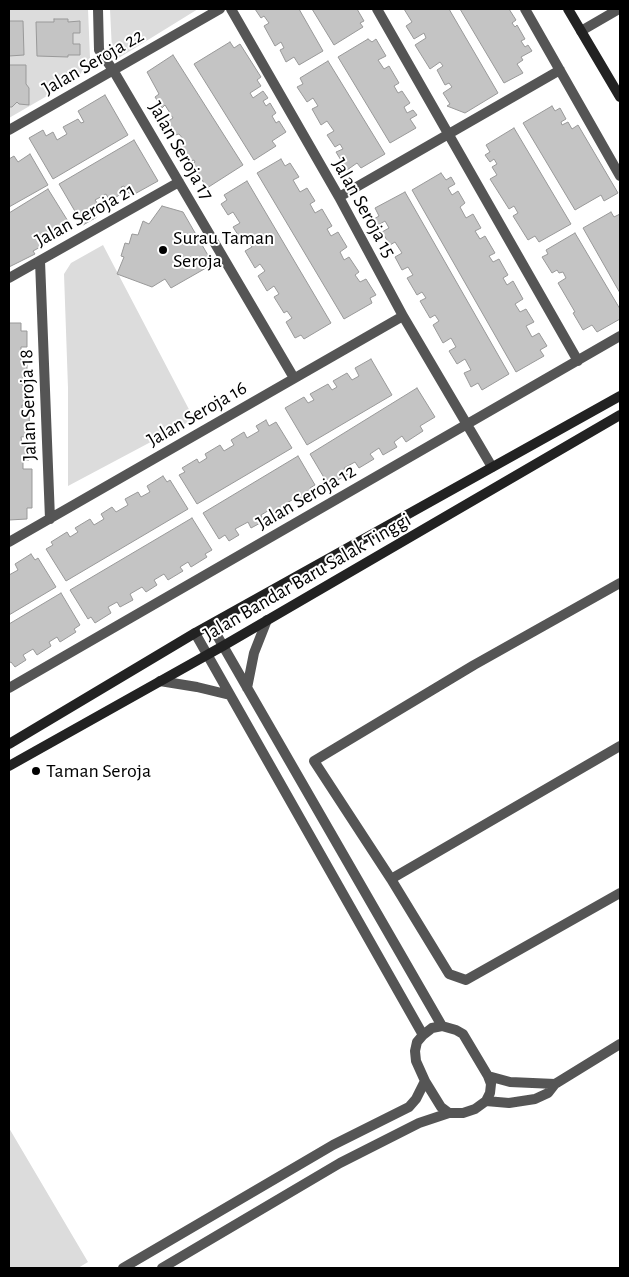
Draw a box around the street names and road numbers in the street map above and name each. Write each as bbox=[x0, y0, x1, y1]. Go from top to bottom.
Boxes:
street label: Jalan Seroja 22 bbox=[38, 23, 148, 101]
street label: Jalan Seroja 17 bbox=[143, 97, 219, 205]
street label: Jalan Seroja 15 bbox=[327, 154, 401, 262]
street label: Jalan Seroja 21 bbox=[31, 178, 139, 252]
street label: Jalan Seroja 18 bbox=[14, 349, 42, 461]
street label: Jalan Seroja 16 bbox=[143, 376, 251, 452]
street label: Jalan Seroja 12 bbox=[252, 459, 360, 535]
street label: Jalan Bandar Baru Salak Tinggi bbox=[199, 508, 415, 646]

